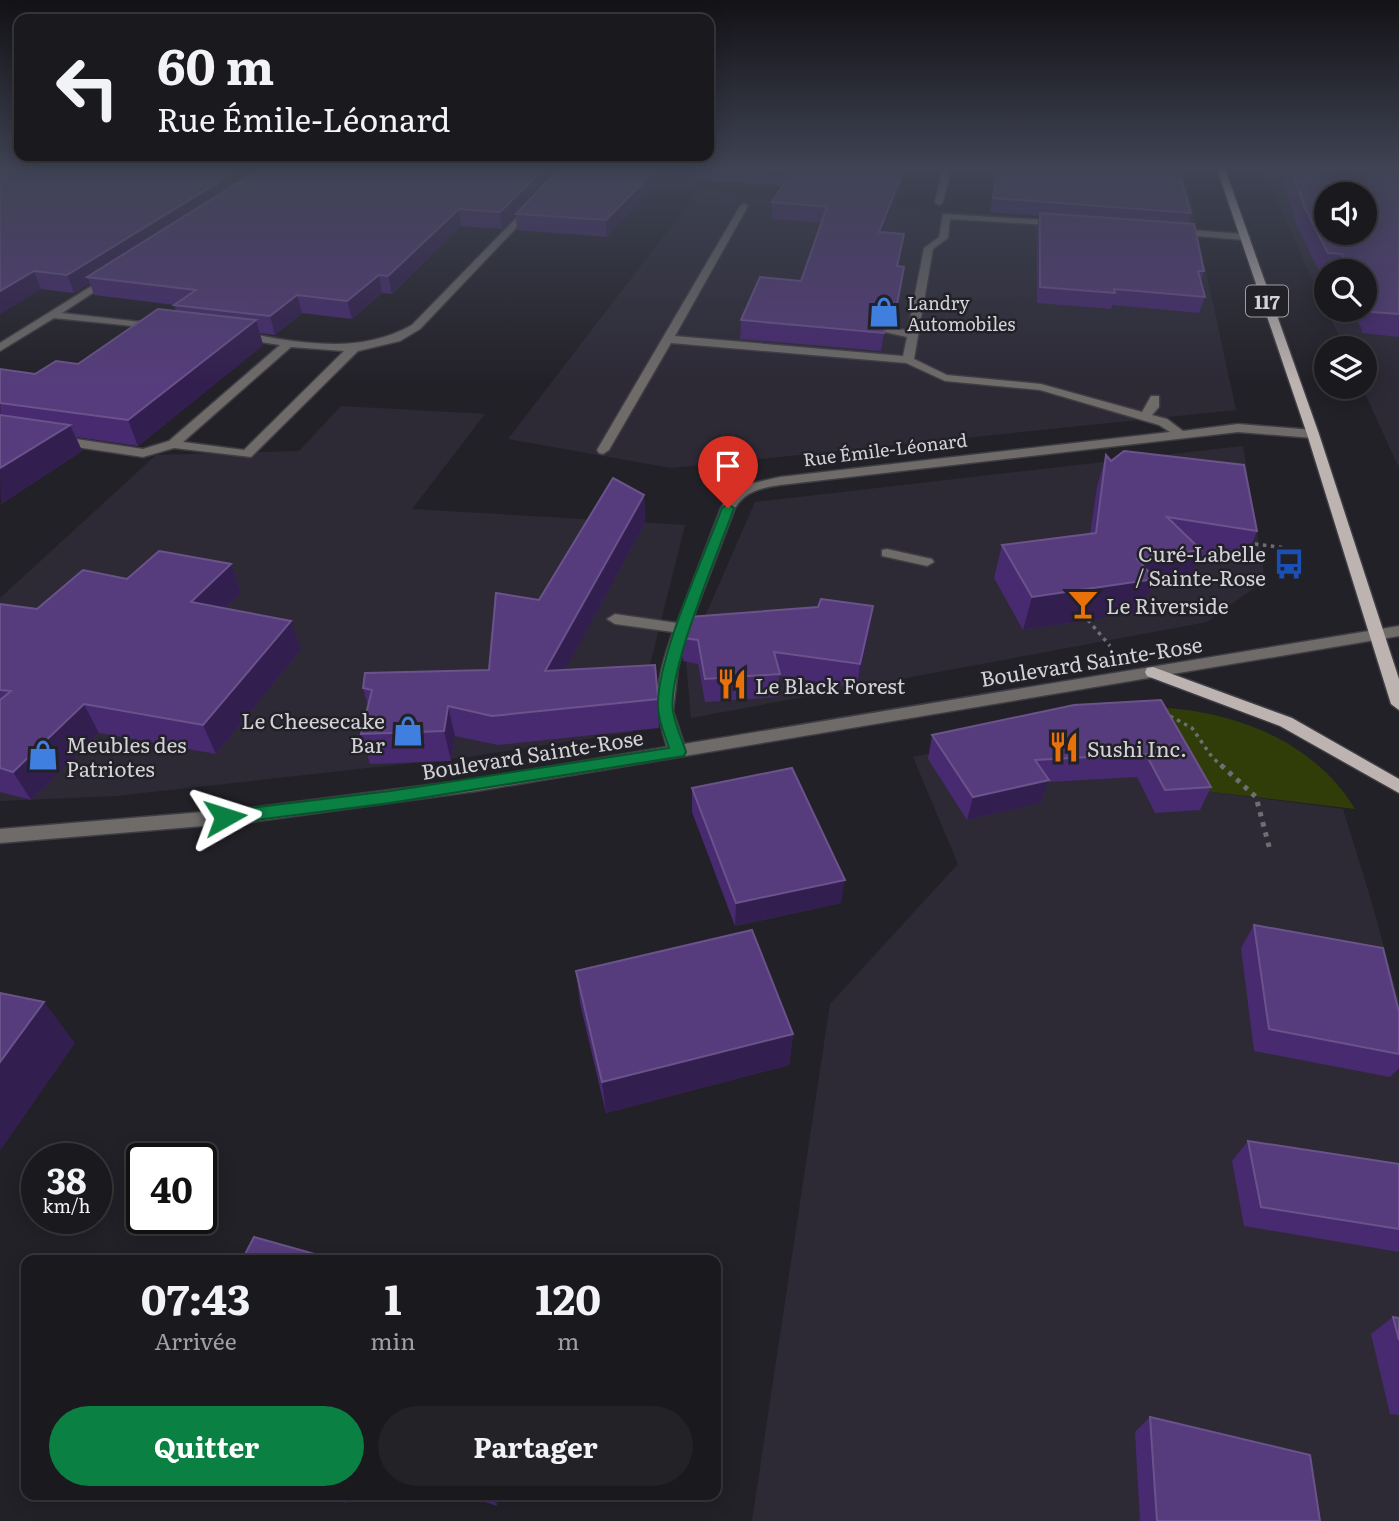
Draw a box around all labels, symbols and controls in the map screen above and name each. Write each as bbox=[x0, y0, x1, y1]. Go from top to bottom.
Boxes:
text: 60 m bbox=[157, 27, 274, 100]
icon: left bbox=[42, 42, 133, 133]
text: Rue Émile-Léonard bbox=[157, 94, 450, 142]
map controls bbox=[1314, 182, 1377, 399]
button: sound bbox=[1314, 182, 1377, 245]
button: search bbox=[1314, 259, 1377, 322]
road number: 117 bbox=[1246, 286, 1288, 316]
place label: Landry Automobiles bbox=[907, 289, 1015, 337]
shop icon: Landry Automobiles bbox=[867, 295, 901, 329]
button: layers bbox=[1314, 336, 1377, 399]
street label: Rue Émile-Léonard bbox=[801, 426, 969, 472]
pin bbox=[698, 436, 758, 508]
icon: arrive bbox=[709, 447, 747, 485]
place label: Curé-Labelle / Sainte-Rose bbox=[1135, 537, 1266, 592]
bus stop icon: Curé-Labelle / Sainte-Rose bbox=[1272, 547, 1306, 581]
bar icon: Le Riverside bbox=[1066, 587, 1100, 621]
place label: Le Riverside bbox=[1106, 589, 1229, 620]
street label: Boulevard Sainte-Rose bbox=[978, 627, 1204, 693]
restaurant icon: Le Black Forest bbox=[715, 667, 749, 701]
place label: Le Black Forest bbox=[755, 669, 906, 700]
place label: Le Cheesecake Bar bbox=[241, 704, 385, 759]
shop icon: Le Cheesecake Bar bbox=[391, 714, 425, 748]
street label: Boulevard Sainte-Rose bbox=[419, 720, 645, 786]
place label: Meubles des Patriotes bbox=[66, 728, 187, 783]
restaurant icon: Sushi Inc. bbox=[1047, 730, 1081, 764]
place label: Sushi Inc. bbox=[1087, 732, 1187, 763]
shop icon: Meubles des Patriotes bbox=[26, 738, 60, 772]
position arrow bbox=[188, 780, 262, 854]
speed limit sign: 40 bbox=[126, 1143, 217, 1234]
text: 38 bbox=[46, 1153, 87, 1205]
text: km/h bbox=[43, 1192, 90, 1219]
text: 07:43 bbox=[141, 1266, 250, 1328]
text: 1 bbox=[384, 1266, 402, 1328]
text: 120 bbox=[535, 1266, 601, 1328]
text: Arrivée bbox=[155, 1323, 237, 1357]
text: min bbox=[370, 1323, 415, 1357]
text: m bbox=[557, 1323, 579, 1357]
button: Quitter bbox=[49, 1406, 364, 1486]
button: Partager bbox=[378, 1406, 693, 1486]

